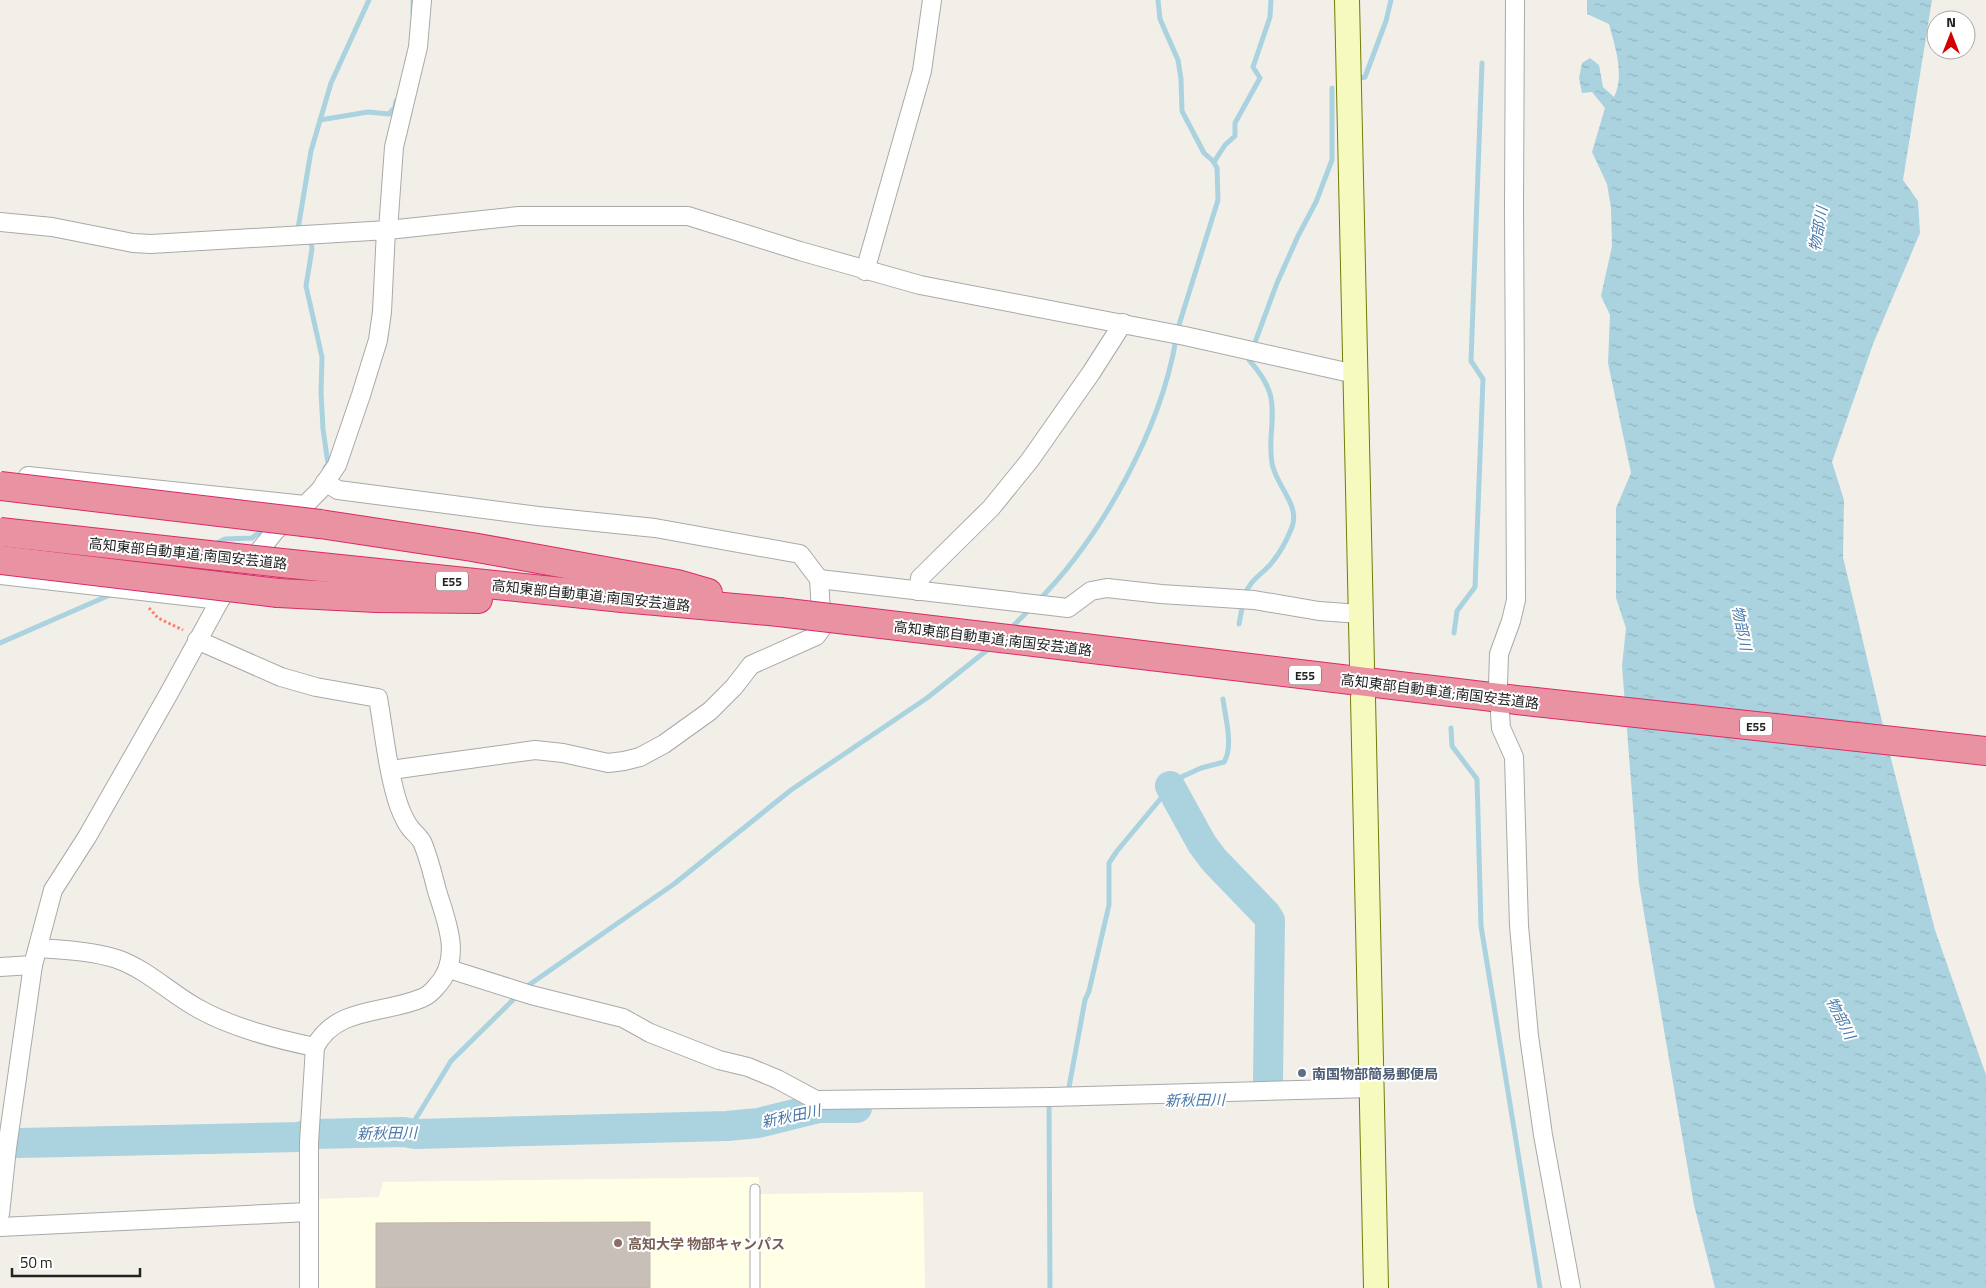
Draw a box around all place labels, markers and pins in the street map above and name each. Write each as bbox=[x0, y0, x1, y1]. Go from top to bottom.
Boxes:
place label: 南国物部簡易郵便局 bbox=[1312, 1063, 1438, 1084]
marker: 南国物部簡易郵便局 bbox=[1296, 1067, 1308, 1079]
place label: 高知大学 物部キャンパス bbox=[628, 1233, 785, 1254]
marker: 高知大学 物部キャンパス bbox=[612, 1237, 624, 1249]

